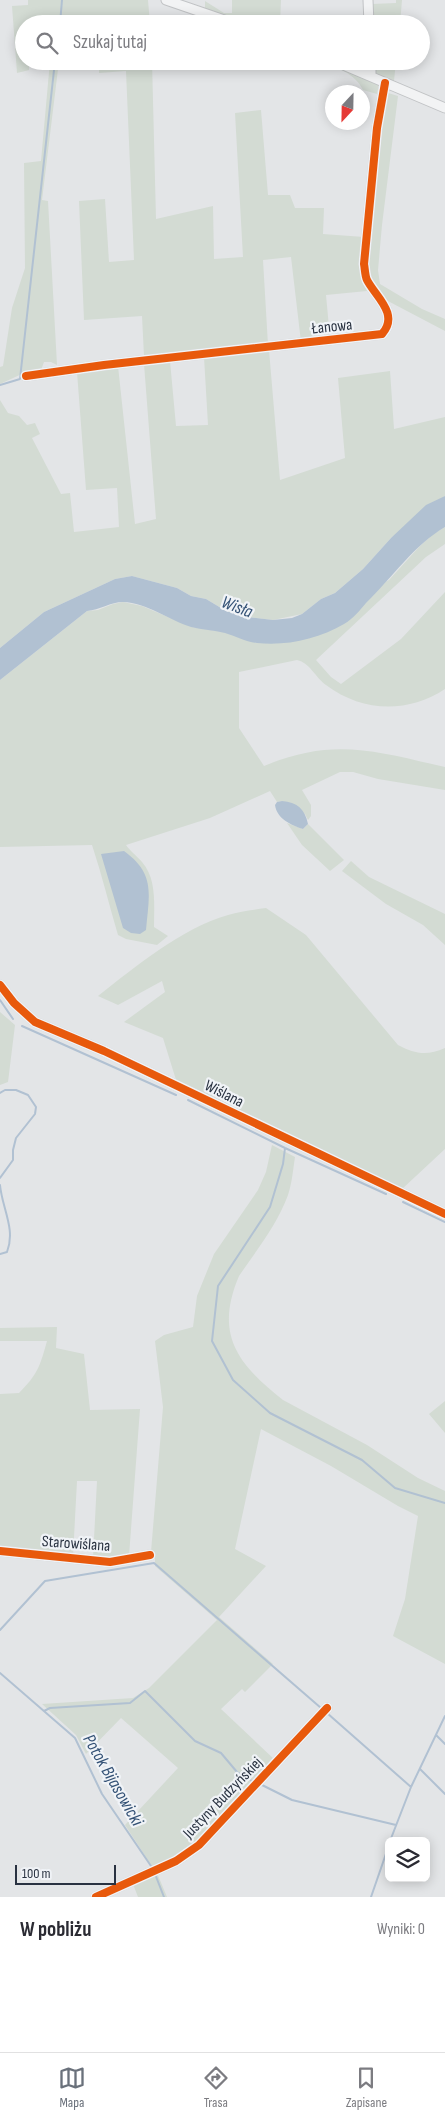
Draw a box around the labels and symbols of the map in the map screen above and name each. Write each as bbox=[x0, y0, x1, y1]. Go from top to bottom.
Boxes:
north arrow bbox=[325, 85, 370, 130]
street label: Łanowa bbox=[310, 315, 353, 339]
water label: Wisła bbox=[218, 592, 256, 623]
street label: Wiślana bbox=[201, 1076, 247, 1112]
street label: Starowiślana bbox=[41, 1532, 111, 1556]
water label: Potok Bijasowicki bbox=[78, 1730, 148, 1830]
street label: Justyny Budzyńskiej bbox=[179, 1753, 267, 1843]
scale bar bbox=[15, 1862, 116, 1885]

